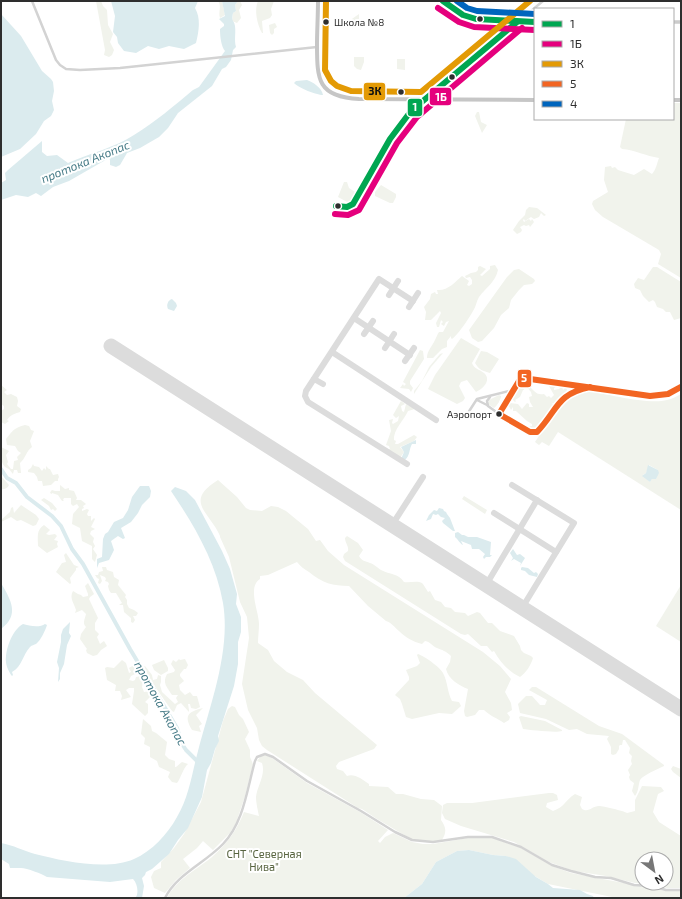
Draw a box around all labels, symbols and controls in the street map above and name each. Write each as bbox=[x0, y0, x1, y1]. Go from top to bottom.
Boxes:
legend bbox=[534, 8, 674, 120]
unlabelled marker bbox=[475, 14, 485, 24]
place label: Школа №8 bbox=[334, 16, 384, 28]
text: 1 bbox=[570, 16, 575, 30]
marker: Школа №8 bbox=[321, 17, 331, 27]
text: 1Б bbox=[570, 36, 582, 50]
text: 3К bbox=[570, 56, 584, 70]
unlabelled marker bbox=[447, 72, 457, 82]
text: 5 bbox=[570, 76, 576, 90]
line badge: 3К bbox=[363, 82, 386, 101]
text: 3К bbox=[368, 84, 382, 97]
unlabelled marker bbox=[396, 87, 406, 97]
line badge: 1Б bbox=[429, 87, 452, 106]
text: 1Б bbox=[435, 90, 447, 103]
text: 4 bbox=[570, 96, 577, 110]
line badge: 1 bbox=[407, 98, 423, 117]
text: 1 bbox=[413, 100, 417, 113]
water label: протока Акопас bbox=[39, 137, 131, 185]
unlabelled marker bbox=[333, 201, 343, 211]
line badge: 5 bbox=[517, 369, 532, 388]
text: 5 bbox=[521, 371, 527, 384]
place label: Аэропорт bbox=[447, 408, 492, 420]
marker: Аэропорт bbox=[494, 409, 504, 419]
water label: протока Акопас bbox=[132, 658, 190, 748]
park label: СНТ "Северная Нива" bbox=[226, 847, 302, 873]
north arrow bbox=[634, 851, 674, 891]
text: N bbox=[653, 872, 666, 888]

